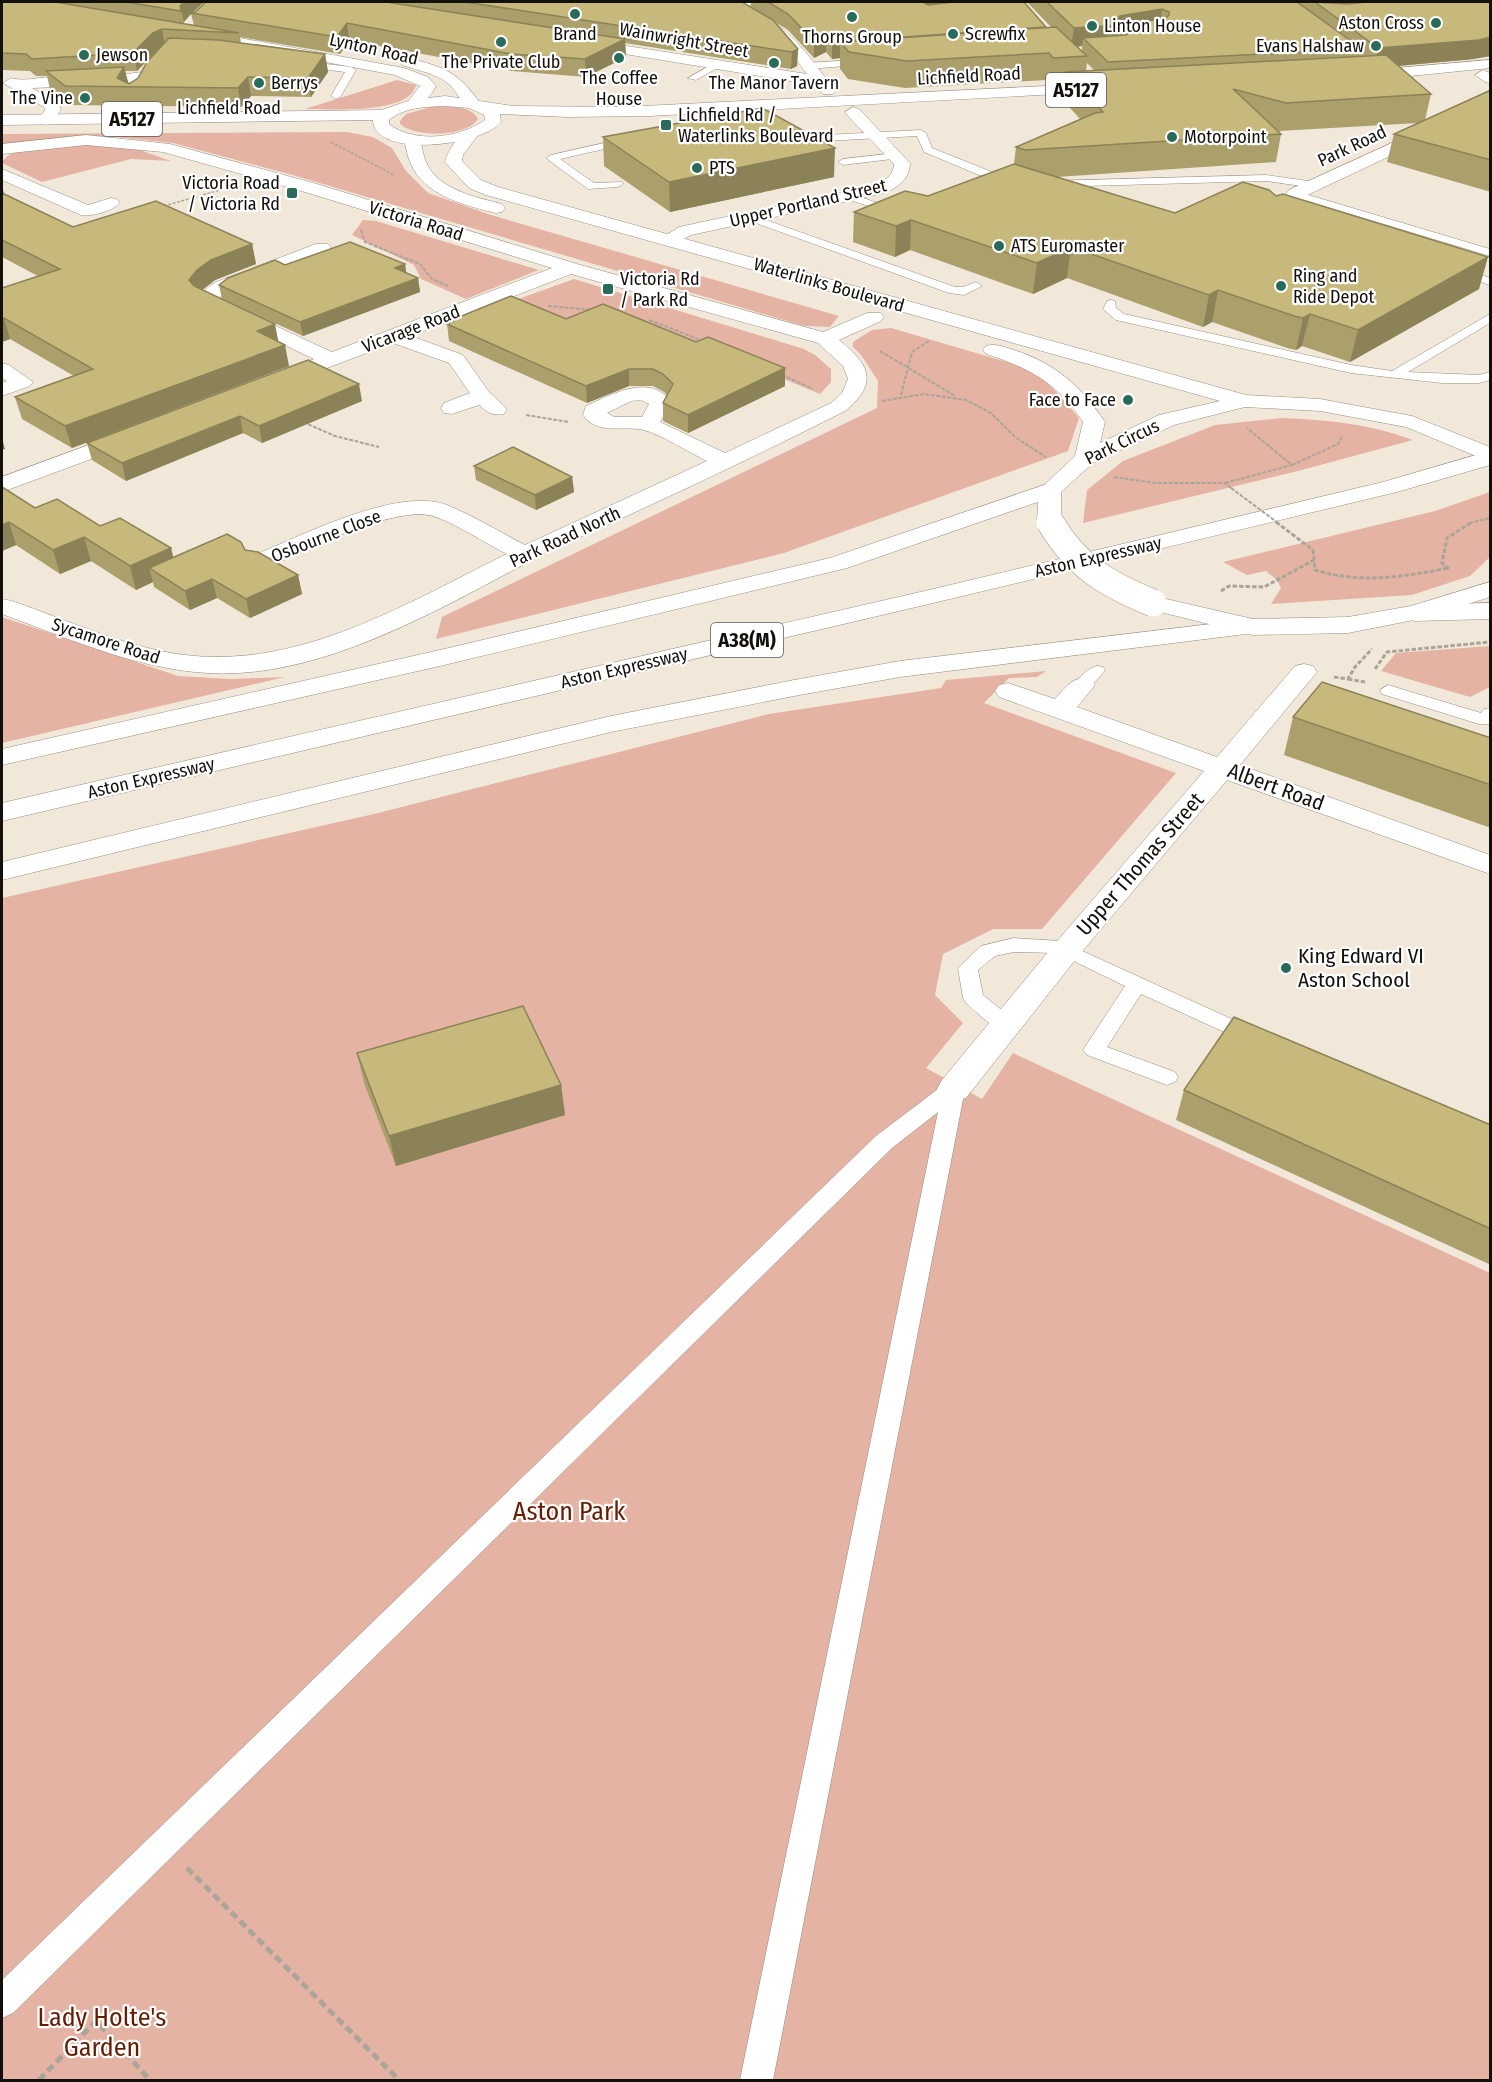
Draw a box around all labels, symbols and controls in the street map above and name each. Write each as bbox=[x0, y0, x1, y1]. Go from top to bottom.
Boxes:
marker: Brand bbox=[568, 7, 582, 21]
marker: Thorns Group bbox=[845, 10, 859, 24]
place label: Aston Cross bbox=[1339, 12, 1424, 34]
place label: Linton House bbox=[1104, 15, 1201, 37]
marker: Aston Cross bbox=[1429, 16, 1443, 30]
street label: Wainwright Street bbox=[618, 18, 750, 62]
marker: Linton House bbox=[1085, 19, 1099, 33]
place label: Brand bbox=[553, 23, 597, 45]
place label: Screwfix bbox=[965, 23, 1026, 45]
place label: Thorns Group bbox=[802, 26, 902, 48]
marker: Screwfix bbox=[946, 27, 960, 41]
street label: Lynton Road bbox=[327, 28, 421, 70]
marker: The Private Club bbox=[494, 35, 508, 49]
place label: Evans Halshaw bbox=[1256, 35, 1364, 57]
marker: Evans Halshaw bbox=[1369, 39, 1383, 53]
place label: Jewson bbox=[96, 44, 148, 66]
marker: Jewson bbox=[77, 48, 91, 62]
place label: The Private Club bbox=[442, 51, 560, 73]
marker: The Coffee House bbox=[612, 51, 626, 65]
marker: The Manor Tavern bbox=[767, 56, 781, 70]
street label: Lichfield Road bbox=[917, 62, 1021, 90]
place label: The Coffee House bbox=[580, 67, 658, 110]
place label: Berrys bbox=[271, 72, 318, 94]
place label: The Manor Tavern bbox=[709, 72, 839, 94]
road number: A5127 bbox=[1046, 73, 1106, 107]
marker: Berrys bbox=[252, 76, 266, 90]
place label: The Vine bbox=[10, 87, 73, 109]
marker: The Vine bbox=[78, 91, 92, 105]
street label: Lichfield Road bbox=[177, 97, 281, 119]
road number: A5127 bbox=[102, 102, 162, 136]
place label: Lichfield Rd / Waterlinks Boulevard bbox=[678, 104, 834, 147]
marker: Lichfield Rd / Waterlinks Boulevard bbox=[659, 118, 673, 132]
street label: Park Road bbox=[1314, 120, 1390, 172]
place label: Motorpoint bbox=[1184, 126, 1267, 148]
marker: Motorpoint bbox=[1165, 130, 1179, 144]
place label: PTS bbox=[709, 157, 735, 179]
marker: PTS bbox=[690, 161, 704, 175]
place label: Victoria Road / Victoria Rd bbox=[182, 172, 280, 215]
street label: Upper Portland Street bbox=[727, 174, 889, 232]
marker: Victoria Road / Victoria Rd bbox=[285, 186, 299, 200]
street label: Victoria Road bbox=[366, 196, 466, 246]
place label: ATS Euromaster bbox=[1011, 235, 1125, 257]
marker: ATS Euromaster bbox=[992, 239, 1006, 253]
street label: Waterlinks Boulevard bbox=[751, 253, 907, 317]
place label: Ring and Ride Depot bbox=[1293, 265, 1375, 308]
place label: Victoria Rd / Park Rd bbox=[620, 268, 700, 311]
marker: Ring and Ride Depot bbox=[1274, 279, 1288, 293]
marker: Victoria Rd / Park Rd bbox=[601, 282, 615, 296]
street label: Vicarage Road bbox=[359, 300, 463, 358]
place label: Face to Face bbox=[1029, 389, 1116, 411]
marker: Face to Face bbox=[1121, 393, 1135, 407]
street label: Park Circus bbox=[1081, 414, 1163, 469]
street label: Park Road North bbox=[506, 502, 624, 572]
street label: Osbourne Close bbox=[268, 505, 384, 567]
street label: Aston Expressway bbox=[1032, 532, 1164, 582]
street label: Sycamore Road bbox=[49, 613, 163, 669]
road number: A38(M) bbox=[711, 623, 783, 657]
street label: Aston Expressway bbox=[558, 643, 690, 693]
street label: Aston Expressway bbox=[85, 753, 217, 803]
street label: Albert Road bbox=[1224, 758, 1328, 816]
street label: Upper Thomas Street bbox=[1071, 787, 1209, 941]
place label: King Edward VI Aston School bbox=[1298, 943, 1424, 993]
marker: King Edward VI Aston School bbox=[1279, 961, 1293, 975]
park label: Aston Park bbox=[513, 1496, 626, 1527]
park label: Lady Holte's Garden bbox=[38, 2002, 166, 2063]

